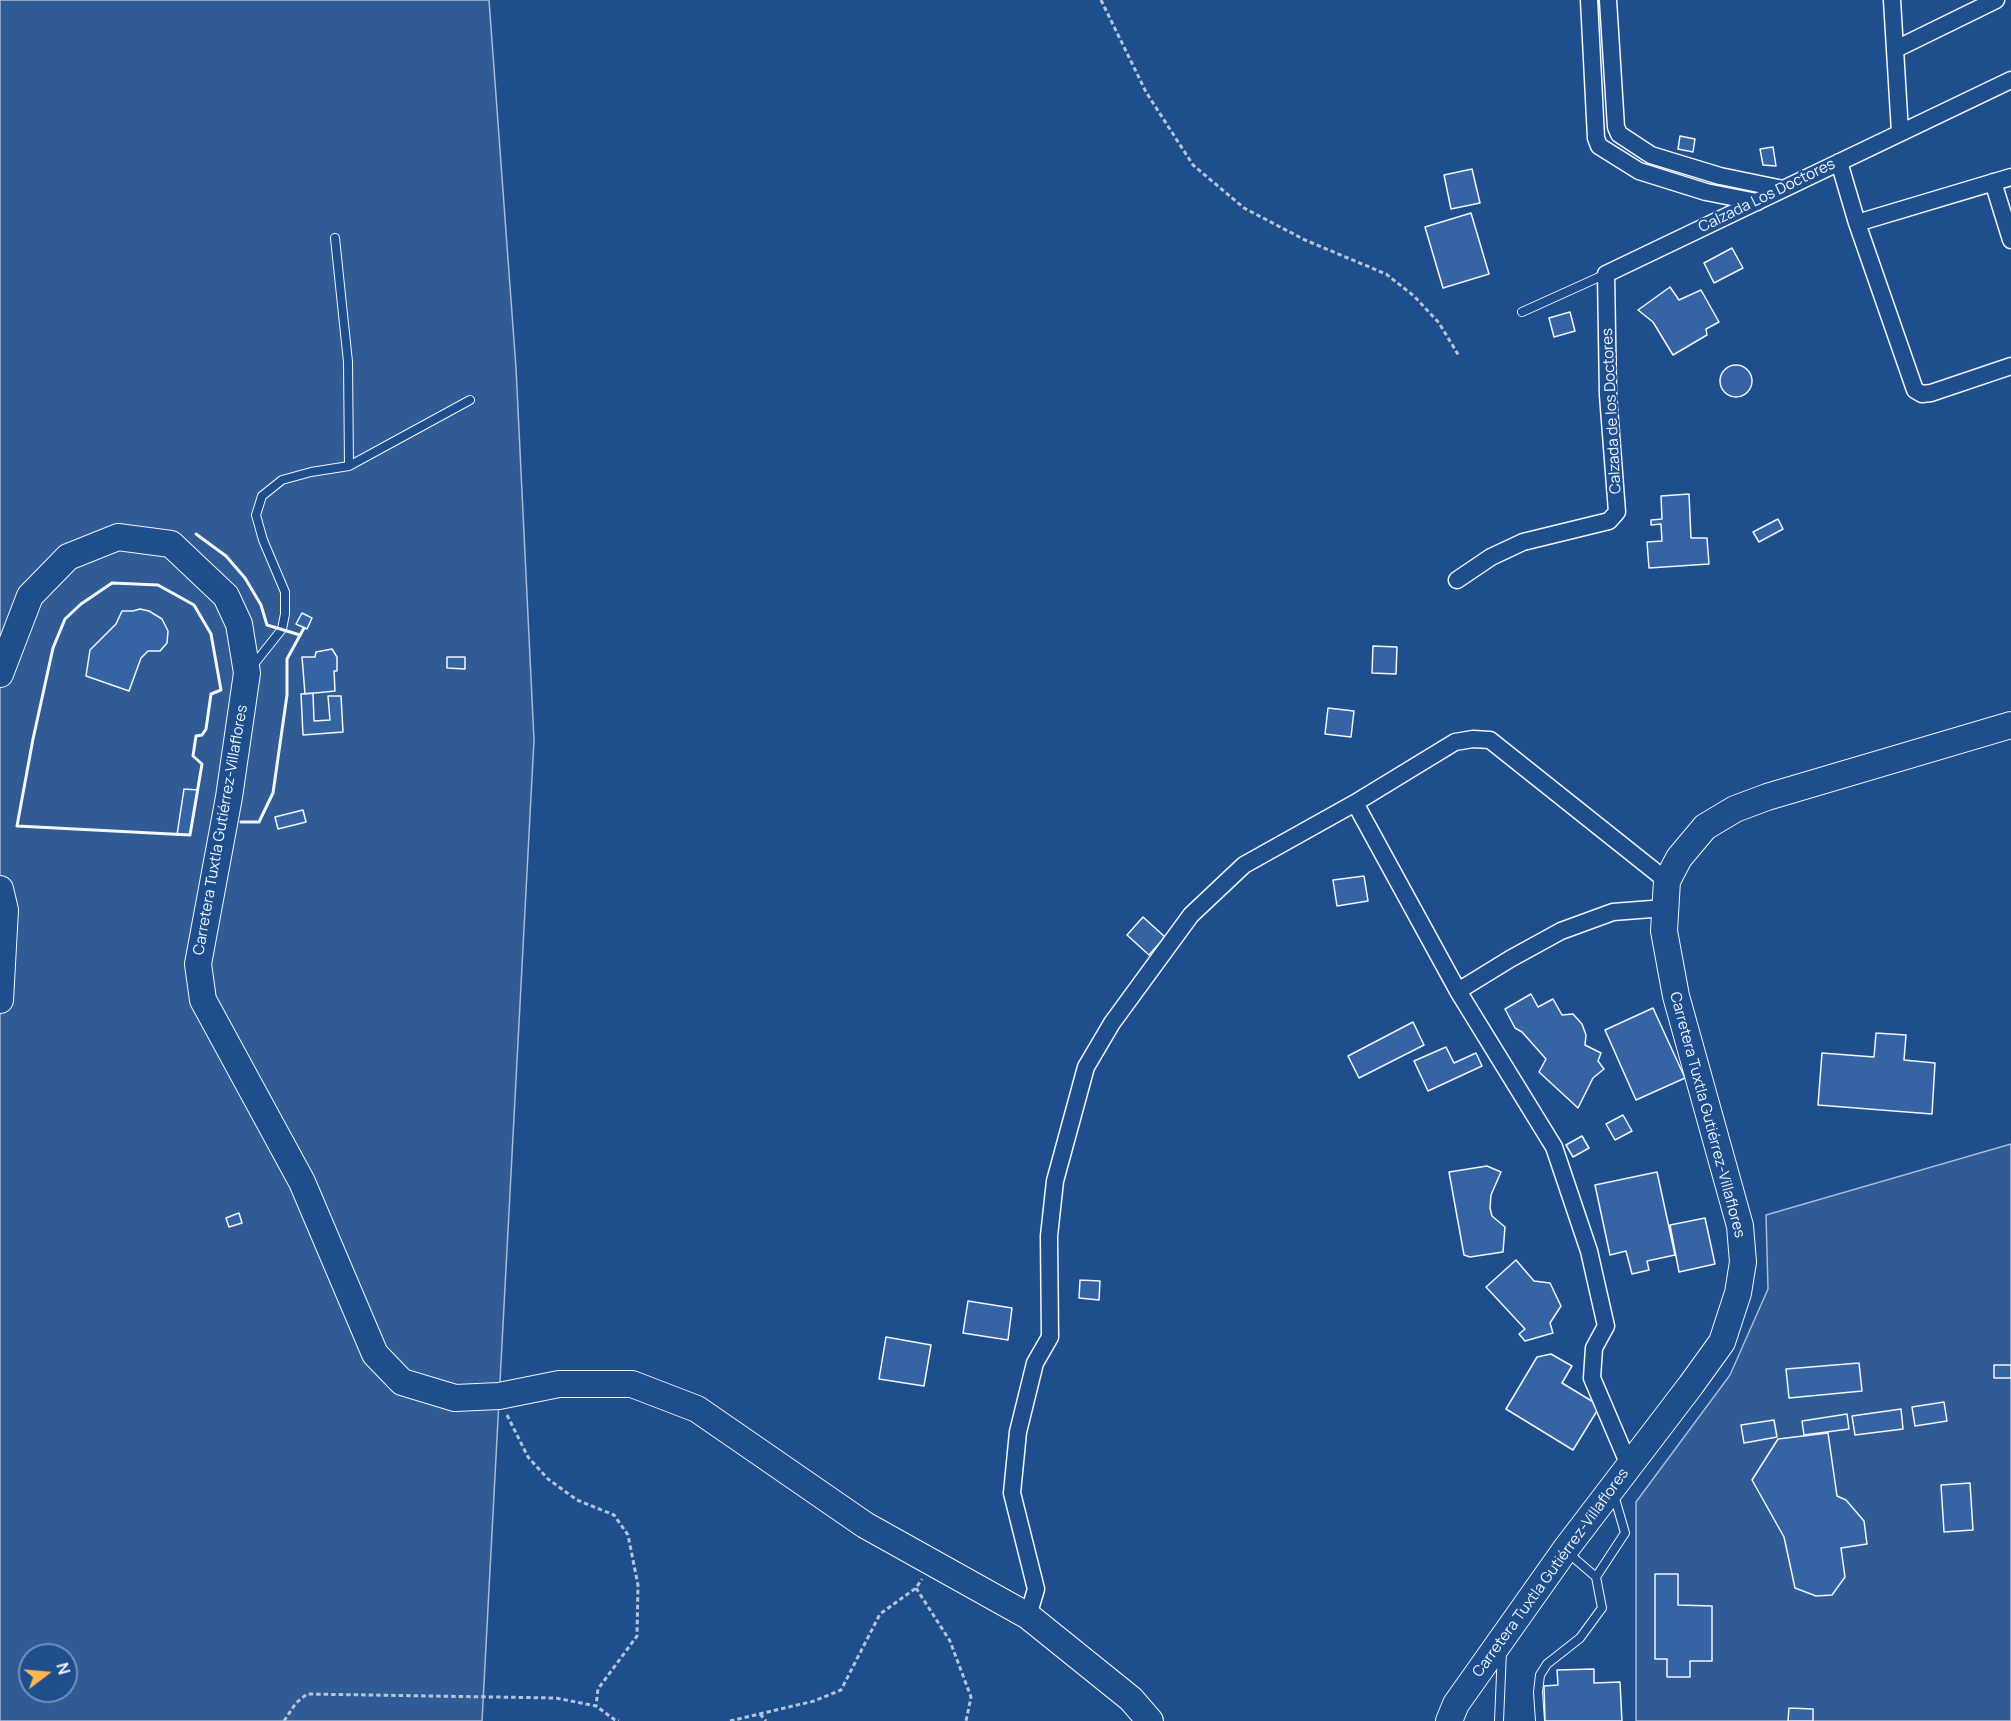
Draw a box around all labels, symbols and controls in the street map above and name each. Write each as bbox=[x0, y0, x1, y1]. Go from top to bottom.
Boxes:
street label: Calzada Los Doctores bbox=[1696, 155, 1838, 237]
street label: Calzada de los Doctores bbox=[1599, 328, 1625, 494]
street label: Carretera Tuxtla Gutiérrez-Villaflores bbox=[190, 703, 252, 957]
street label: Carretera Tuxtla Gutiérrez-Villaflores bbox=[1665, 990, 1749, 1240]
street label: Carretera Tuxtla Gutiérrez-Villaflores bbox=[1469, 1465, 1633, 1681]
north arrow bbox=[18, 1643, 78, 1703]
text: N bbox=[51, 1660, 76, 1677]

